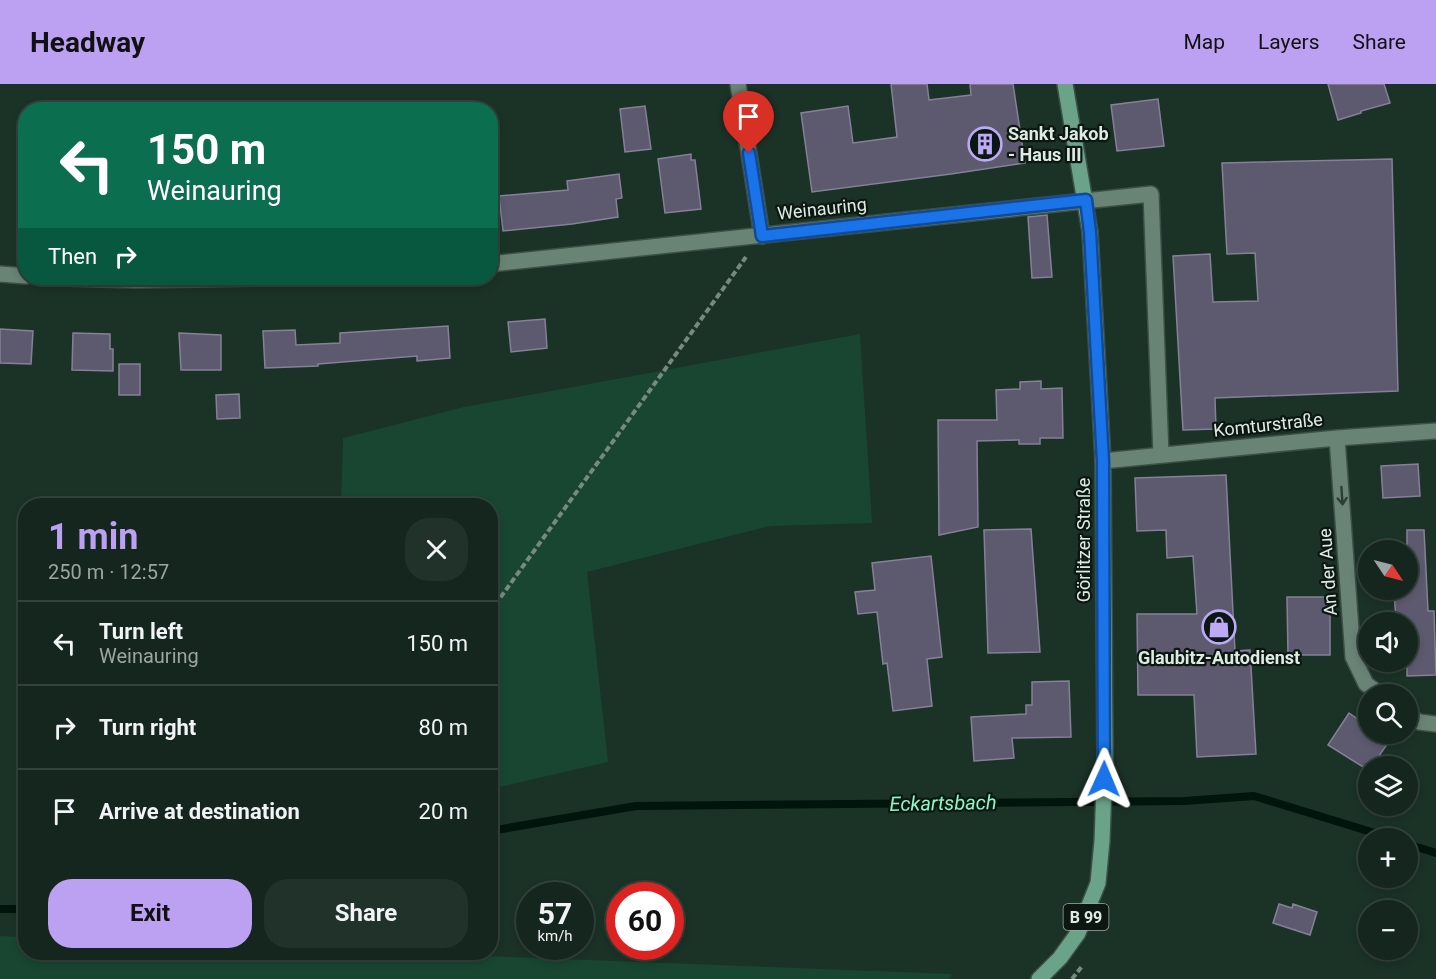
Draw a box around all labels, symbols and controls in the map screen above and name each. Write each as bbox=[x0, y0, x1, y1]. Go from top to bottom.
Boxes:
text: Headway bbox=[30, 26, 145, 59]
text: Map bbox=[1183, 30, 1225, 54]
text: Layers bbox=[1258, 30, 1319, 54]
text: Share bbox=[1352, 30, 1406, 54]
pin bbox=[723, 91, 774, 153]
icon: arrive bbox=[732, 100, 765, 133]
place label: Sankt Jakob - Haus III bbox=[1008, 123, 1109, 165]
text: 150 m bbox=[147, 125, 266, 174]
icon: left bbox=[48, 126, 126, 204]
building icon: Sankt Jakob - Haus III bbox=[967, 126, 1003, 162]
text: Weinauring bbox=[147, 175, 282, 207]
street label: Weinauring bbox=[776, 193, 868, 224]
icon: right bbox=[109, 240, 142, 273]
text: Then bbox=[48, 244, 97, 269]
street label: Komturstraße bbox=[1212, 408, 1324, 441]
street label: Görlitzer Straße bbox=[1073, 478, 1094, 602]
one-way arrow bbox=[1336, 485, 1347, 505]
text: 1 min bbox=[48, 516, 139, 558]
button: close bbox=[405, 518, 468, 581]
street label: An der Aue bbox=[1314, 528, 1341, 616]
north arrow bbox=[1358, 540, 1418, 600]
map controls bbox=[1358, 540, 1418, 960]
text: 250 m · 12:57 bbox=[48, 560, 169, 584]
shop icon: Glaubitz-Autodienst bbox=[1201, 609, 1237, 645]
button: sound bbox=[1358, 612, 1418, 672]
text: Turn left bbox=[99, 619, 183, 644]
icon: left bbox=[48, 627, 81, 660]
text: 150 m bbox=[406, 631, 468, 656]
text: Weinauring bbox=[99, 644, 199, 668]
place label: Glaubitz-Autodienst bbox=[1138, 647, 1300, 668]
button: search bbox=[1358, 684, 1418, 744]
icon: right bbox=[48, 711, 81, 744]
text: Turn right bbox=[99, 715, 196, 740]
text: 80 m bbox=[419, 715, 468, 740]
position arrow bbox=[1072, 747, 1136, 811]
button: layers bbox=[1358, 756, 1418, 816]
water label: Eckartsbach bbox=[889, 790, 997, 816]
icon: arrive bbox=[48, 795, 81, 828]
text: Arrive at destination bbox=[99, 799, 300, 824]
text: 20 m bbox=[419, 799, 468, 824]
button: + bbox=[1358, 828, 1418, 888]
button: Exit bbox=[48, 879, 252, 948]
button: Share bbox=[264, 879, 468, 948]
speed limit sign: 60 bbox=[606, 882, 684, 960]
text: 57 bbox=[538, 896, 572, 931]
button: − bbox=[1358, 900, 1418, 960]
road number: B 99 bbox=[1064, 904, 1108, 930]
text: km/h bbox=[537, 927, 573, 945]

